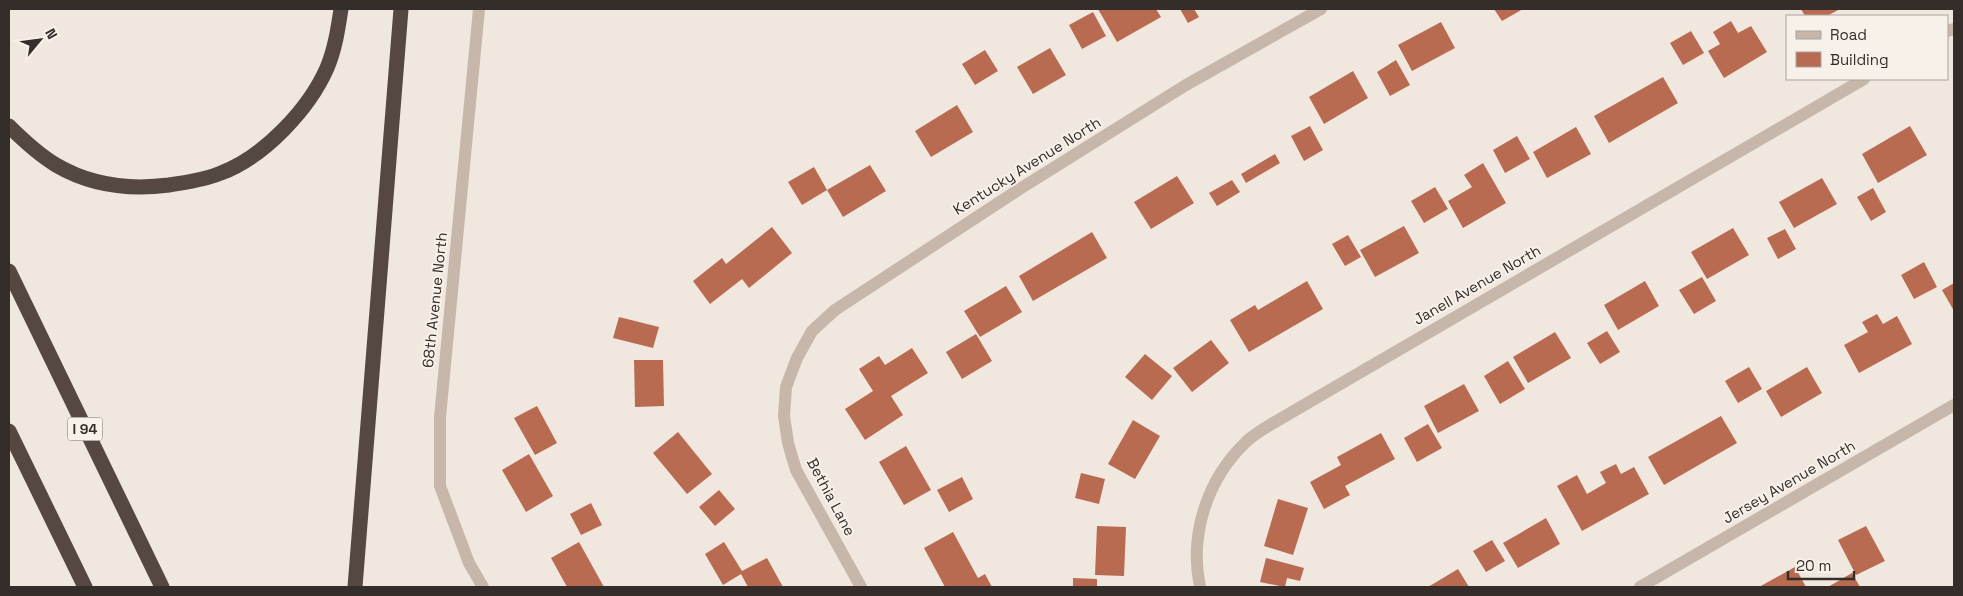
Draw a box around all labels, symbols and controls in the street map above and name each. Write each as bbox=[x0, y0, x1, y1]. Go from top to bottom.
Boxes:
north arrow bbox=[15, 15, 65, 65]
legend bbox=[1786, 15, 1948, 80]
text: N bbox=[41, 25, 62, 42]
text: Road bbox=[1830, 25, 1867, 44]
text: Building bbox=[1830, 50, 1889, 69]
street label: Kentucky Avenue North bbox=[949, 112, 1104, 219]
street label: 68th Avenue North bbox=[418, 231, 451, 369]
street label: Janell Avenue North bbox=[1410, 240, 1544, 329]
road number: I 94 bbox=[68, 418, 102, 440]
street label: Jersey Avenue North bbox=[1719, 436, 1859, 527]
street label: Bethia Lane bbox=[803, 454, 860, 539]
scale bar bbox=[1788, 548, 1854, 580]
text: 20 m bbox=[1796, 556, 1831, 575]

